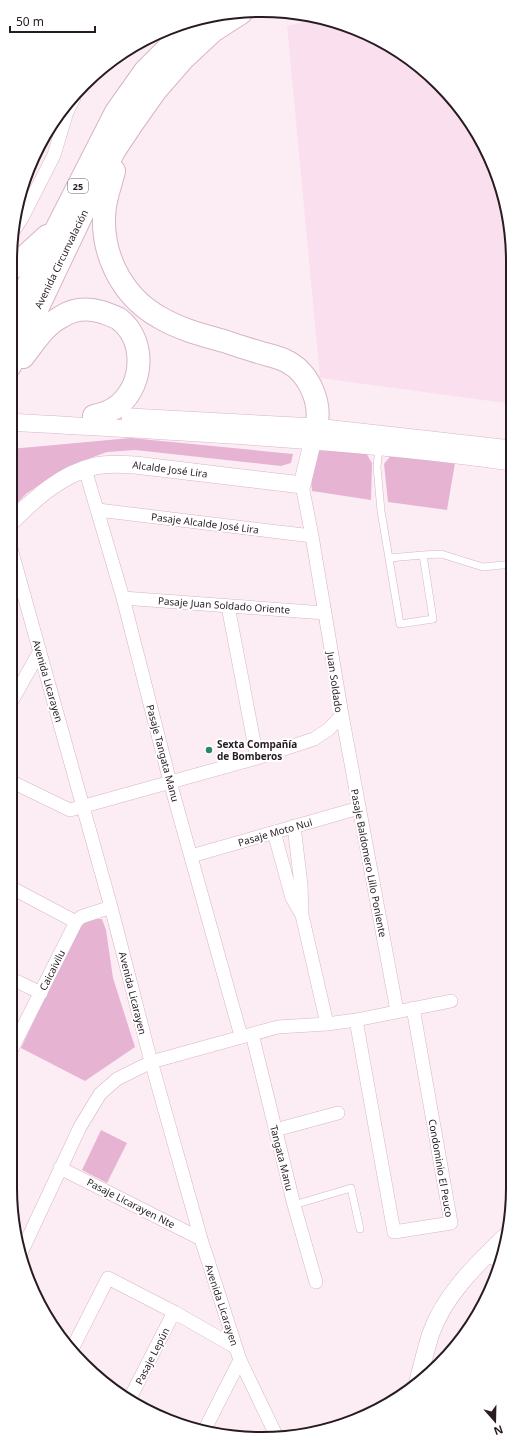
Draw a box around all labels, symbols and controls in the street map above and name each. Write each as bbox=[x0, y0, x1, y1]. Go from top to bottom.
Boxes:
scale bar bbox=[10, 8, 95, 34]
text: 50 m bbox=[16, 13, 44, 30]
road number: 25 bbox=[68, 179, 88, 193]
street label: Avenida Circunvalación bbox=[31, 207, 91, 311]
street label: Alcalde José Lira bbox=[132, 457, 208, 481]
street label: Pasaje Alcalde José Lira bbox=[150, 509, 260, 537]
street label: Pasaje Juan Soldado Oriente bbox=[157, 593, 291, 617]
street label: Avenida Licarayen bbox=[30, 638, 66, 724]
street label: Juan Soldado bbox=[324, 650, 346, 713]
street label: Pasaje Tangata Manu bbox=[143, 703, 183, 803]
place label: Sexta Compañía de Bomberos bbox=[217, 737, 297, 763]
marker: Sexta Compañía de Bomberos bbox=[204, 745, 214, 755]
street label: Pasaje Baldomero Lillo Poniente bbox=[348, 788, 390, 939]
street label: Pasaje Moto Nui bbox=[236, 815, 314, 849]
street label: Caicaivilu bbox=[36, 947, 68, 993]
street label: Avenida Licarayen bbox=[116, 950, 150, 1036]
street label: Condominio El Peuco bbox=[425, 1118, 457, 1218]
street label: Tangata Manu bbox=[267, 1124, 297, 1192]
street label: Pasaje Licarayen Nte bbox=[85, 1175, 178, 1231]
street label: Avenida Licarayen bbox=[202, 1262, 242, 1348]
street label: Pasaje Lepún bbox=[132, 1325, 172, 1387]
north arrow bbox=[475, 1401, 515, 1441]
text: N bbox=[492, 1422, 505, 1439]

